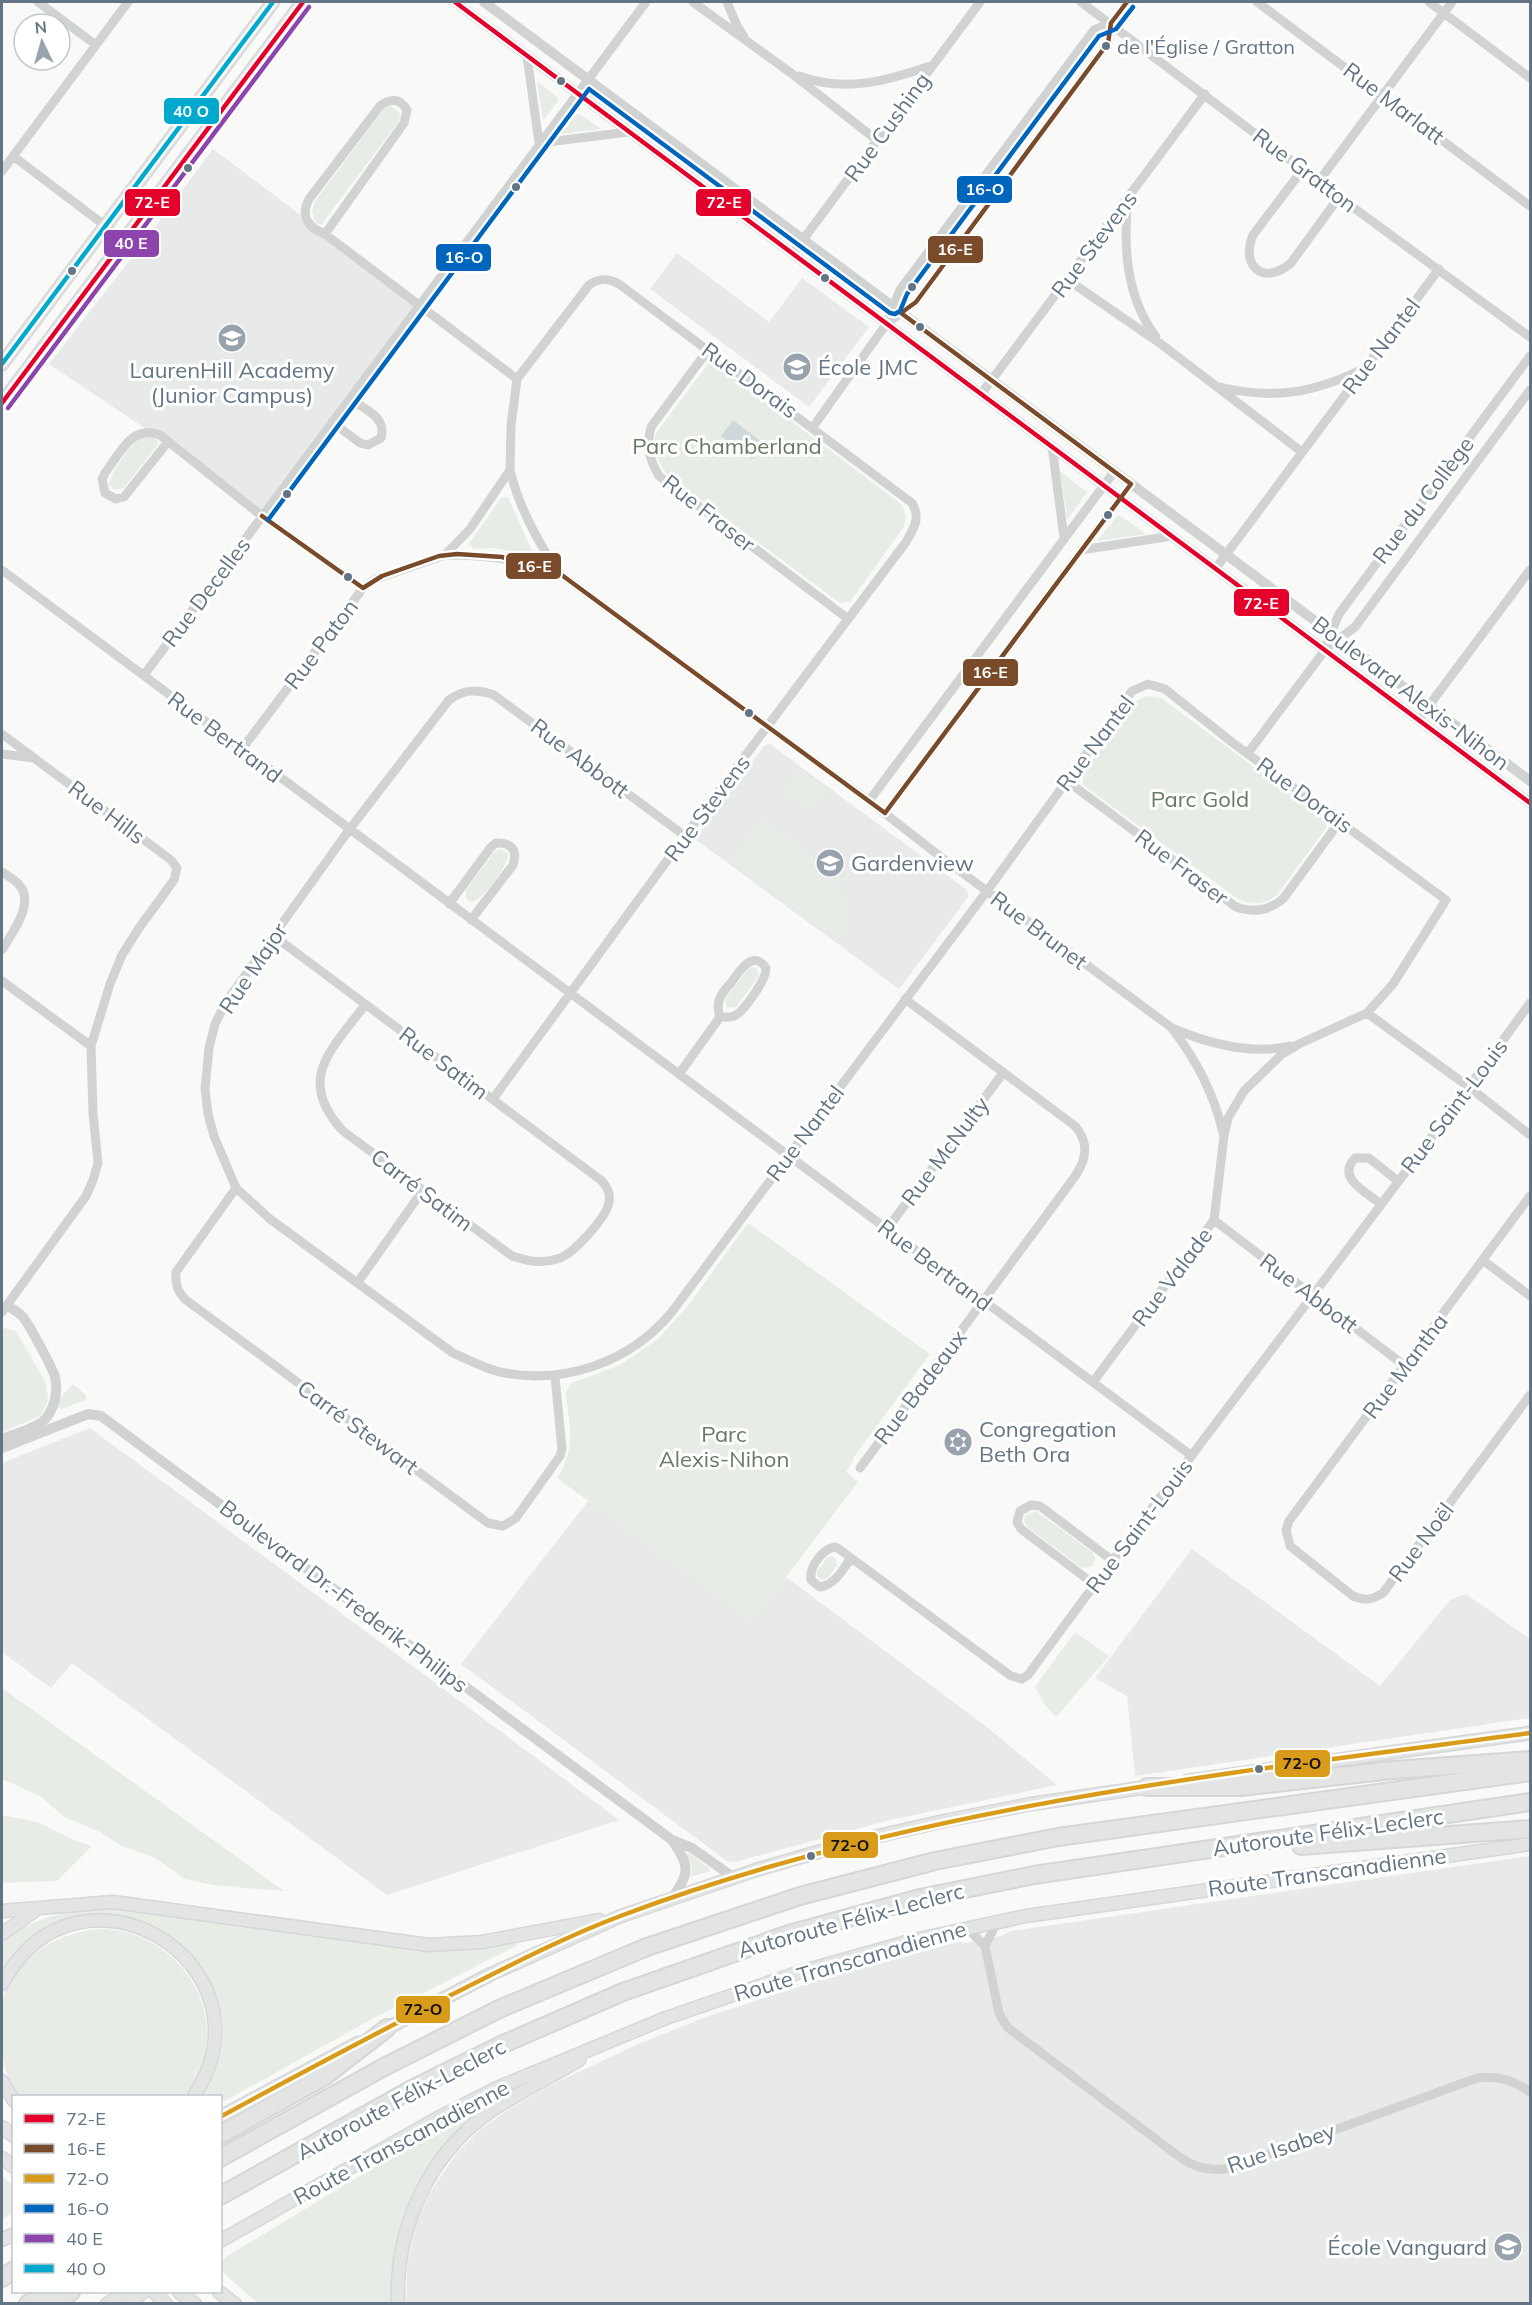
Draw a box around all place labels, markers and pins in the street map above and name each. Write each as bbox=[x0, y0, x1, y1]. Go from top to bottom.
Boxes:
place label: de l'Église / Gratton bbox=[1117, 34, 1295, 59]
marker: de l'Église / Gratton bbox=[1100, 40, 1112, 52]
unlabelled marker bbox=[555, 75, 567, 87]
unlabelled marker bbox=[182, 162, 194, 174]
unlabelled marker bbox=[510, 181, 522, 193]
unlabelled marker bbox=[66, 265, 78, 277]
unlabelled marker bbox=[819, 272, 831, 284]
unlabelled marker bbox=[906, 281, 918, 293]
unlabelled marker bbox=[914, 321, 926, 333]
school or university icon: LaurenHill Academy (Junior Campus) bbox=[216, 322, 248, 354]
school or university icon: École JMC bbox=[781, 351, 813, 383]
place label: École JMC bbox=[818, 353, 918, 381]
place label: LaurenHill Academy (Junior Campus) bbox=[129, 356, 335, 409]
unlabelled marker bbox=[281, 488, 293, 500]
unlabelled marker bbox=[1102, 509, 1114, 521]
unlabelled marker bbox=[342, 571, 354, 583]
unlabelled marker bbox=[743, 707, 755, 719]
school or university icon: Gardenview bbox=[814, 847, 846, 879]
place label: Gardenview bbox=[851, 849, 974, 877]
place label: Congregation Beth Ora bbox=[979, 1415, 1117, 1468]
synagogue icon: Congregation Beth Ora bbox=[942, 1426, 974, 1458]
unlabelled marker bbox=[1253, 1763, 1265, 1775]
unlabelled marker bbox=[805, 1850, 817, 1862]
school or university icon: École Vanguard bbox=[1492, 2231, 1524, 2263]
place label: École Vanguard bbox=[1328, 2233, 1487, 2261]

